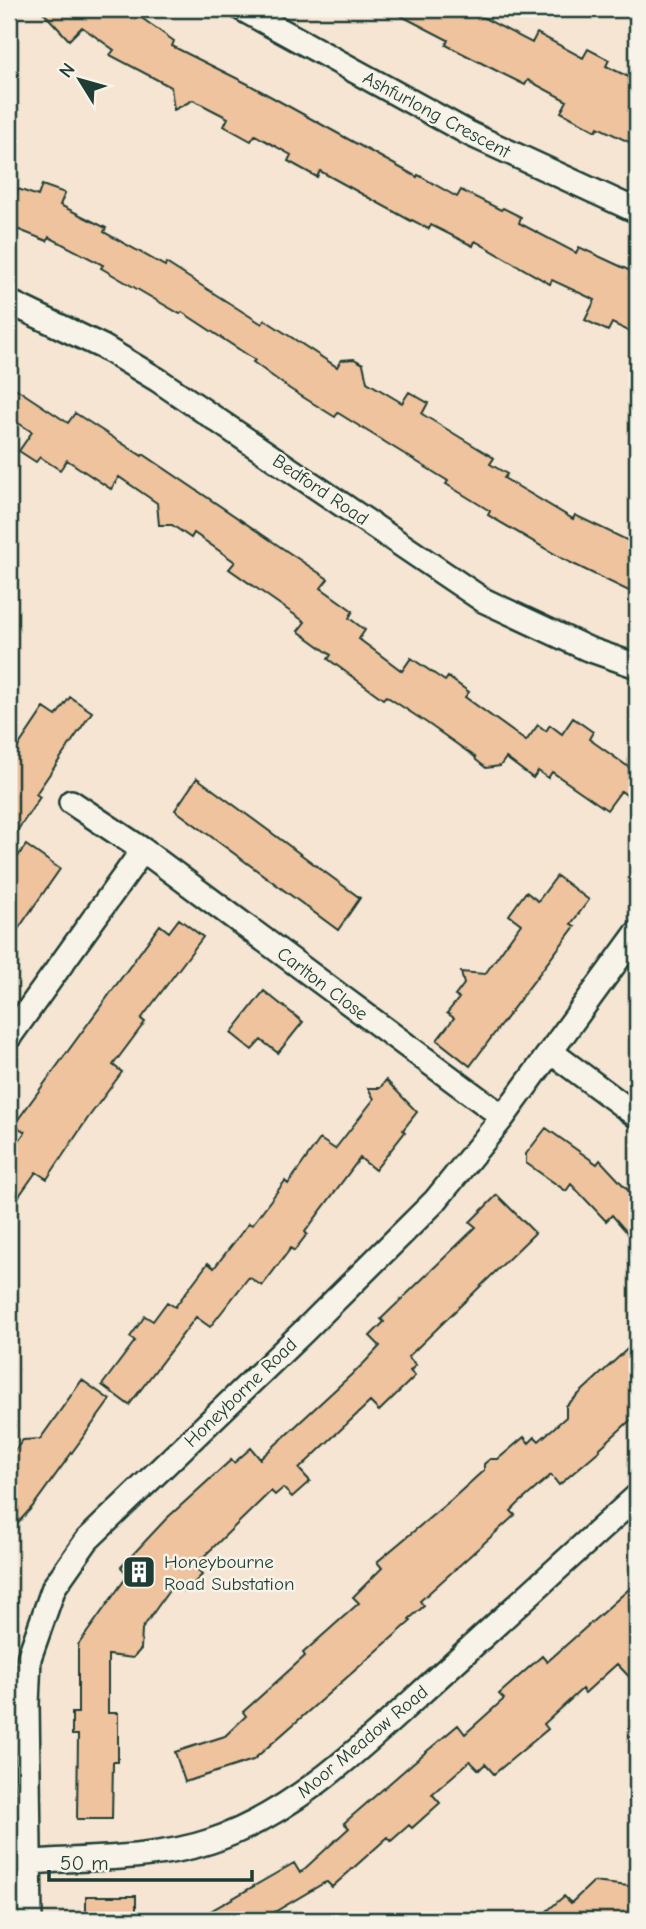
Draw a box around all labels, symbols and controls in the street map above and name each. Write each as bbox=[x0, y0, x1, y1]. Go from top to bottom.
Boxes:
north arrow bbox=[46, 46, 116, 116]
text: N bbox=[55, 59, 80, 82]
street label: Ashfurlong Crescent bbox=[359, 67, 514, 163]
street label: Bedford Road bbox=[268, 450, 373, 530]
street label: Carlton Close bbox=[273, 942, 372, 1025]
street label: Honeyborne Road bbox=[180, 1334, 301, 1452]
place label: Honeybourne Road Substation bbox=[164, 1551, 295, 1595]
building icon: Honeybourne Road Substation bbox=[120, 1553, 158, 1591]
street label: Moor Meadow Road bbox=[293, 1681, 432, 1803]
scale bar bbox=[49, 1838, 252, 1882]
text: 50 m bbox=[60, 1851, 109, 1875]

